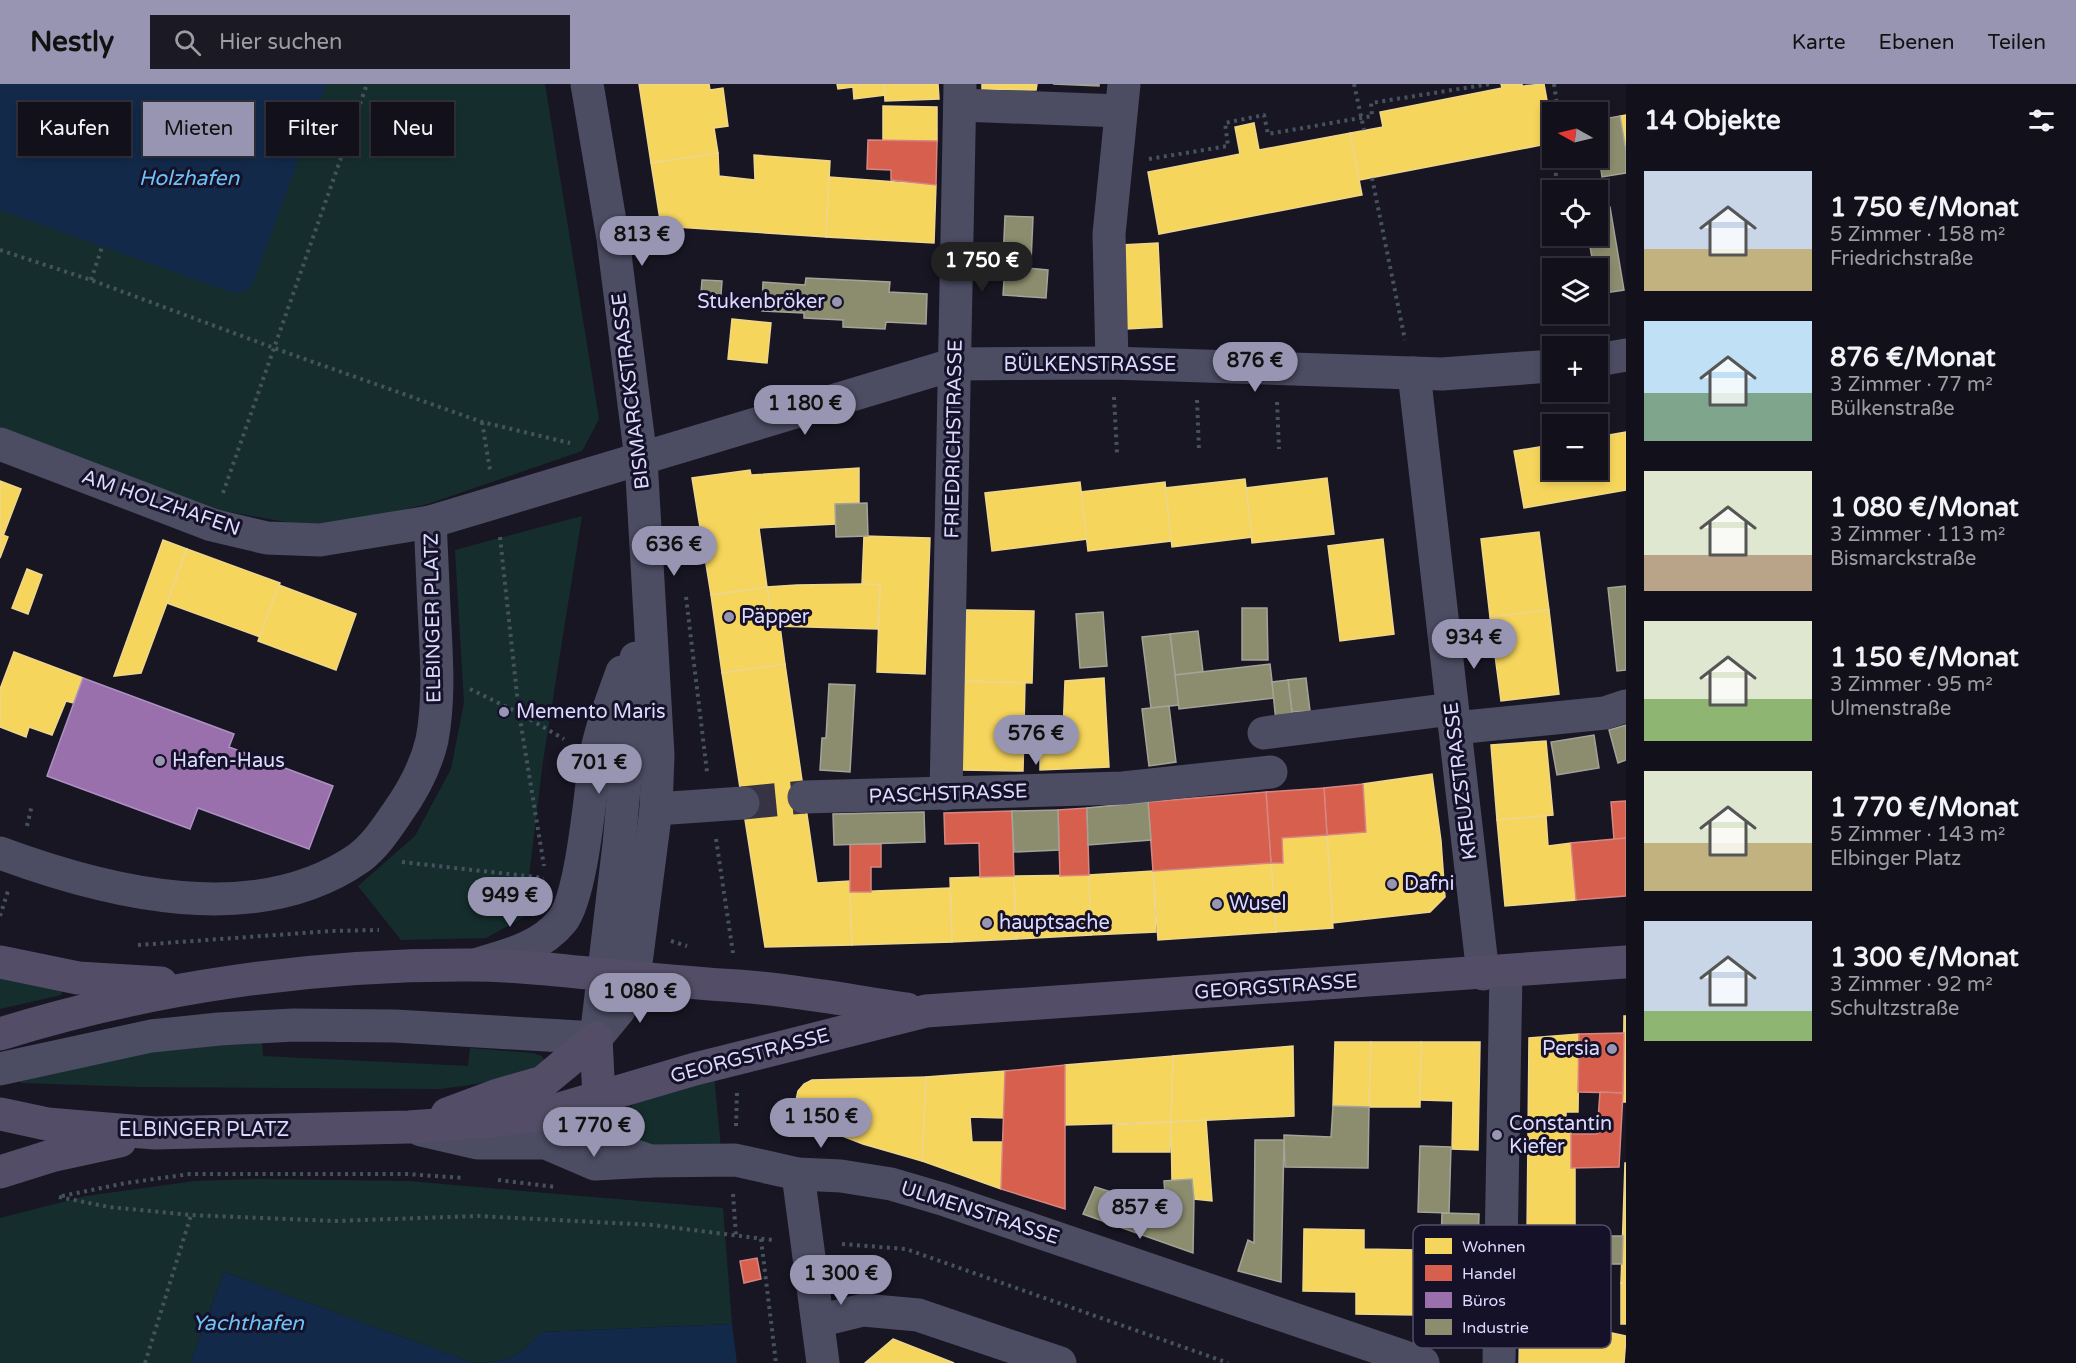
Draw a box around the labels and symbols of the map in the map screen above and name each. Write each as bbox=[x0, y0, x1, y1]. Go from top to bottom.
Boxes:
north arrow bbox=[1542, 102, 1608, 168]
water label: Holzhafen bbox=[139, 166, 240, 191]
pin: 813 € bbox=[600, 216, 684, 267]
pin: 1 750 € bbox=[927, 242, 1037, 293]
place label: Stukenbröker bbox=[697, 290, 825, 314]
street label: BISMARCKSTRASSE bbox=[607, 291, 655, 491]
marker: Stukenbröker bbox=[830, 295, 844, 309]
street label: FRIEDRICHSTRASSE bbox=[940, 339, 968, 539]
pin: 876 € bbox=[1213, 342, 1297, 393]
street label: BÜLKENSTRASSE bbox=[1003, 352, 1177, 377]
pin: 1 180 € bbox=[750, 385, 860, 436]
street label: AM HOLZHAFEN bbox=[79, 465, 243, 541]
pin: 636 € bbox=[632, 526, 716, 577]
street label: ELBINGER PLATZ bbox=[420, 533, 446, 703]
place label: Päpper bbox=[741, 605, 810, 629]
marker: Päpper bbox=[722, 610, 736, 624]
pin: 934 € bbox=[1432, 619, 1516, 670]
place label: Memento Maris bbox=[516, 700, 666, 724]
street label: KREUZSTRASSE bbox=[1439, 701, 1483, 861]
marker: Memento Maris bbox=[497, 705, 511, 719]
pin: 576 € bbox=[994, 715, 1078, 766]
pin: 701 € bbox=[557, 744, 641, 795]
place label: Hafen-Haus bbox=[172, 749, 285, 773]
marker: Hafen-Haus bbox=[153, 754, 167, 768]
street label: PASCHSTRASSE bbox=[868, 779, 1028, 809]
place label: Dafni bbox=[1404, 872, 1455, 896]
pin: 949 € bbox=[468, 877, 552, 928]
marker: Dafni bbox=[1385, 877, 1399, 891]
place label: Wusel bbox=[1229, 892, 1287, 916]
marker: Wusel bbox=[1210, 897, 1224, 911]
place label: hauptsache bbox=[999, 911, 1110, 935]
marker: hauptsache bbox=[980, 916, 994, 930]
street label: GEORGSTRASSE bbox=[1194, 969, 1358, 1005]
pin: 1 080 € bbox=[585, 973, 695, 1024]
street label: GEORGSTRASSE bbox=[668, 1023, 832, 1089]
place label: Persia bbox=[1542, 1037, 1600, 1061]
marker: Persia bbox=[1605, 1042, 1619, 1056]
pin: 1 150 € bbox=[766, 1098, 876, 1149]
pin: 1 770 € bbox=[539, 1107, 649, 1158]
place label: Constantin Kiefer bbox=[1509, 1112, 1612, 1159]
street label: ELBINGER PLATZ bbox=[119, 1118, 289, 1142]
marker: Constantin Kiefer bbox=[1490, 1128, 1504, 1142]
street label: ULMENSTRASSE bbox=[898, 1176, 1062, 1250]
pin: 857 € bbox=[1098, 1189, 1182, 1240]
legend bbox=[1413, 1225, 1611, 1348]
text: Wohnen bbox=[1462, 1237, 1525, 1257]
pin: 1 300 € bbox=[786, 1255, 896, 1306]
text: Handel bbox=[1462, 1264, 1516, 1284]
text: Büros bbox=[1462, 1291, 1506, 1311]
water label: Yachthafen bbox=[192, 1311, 305, 1336]
text: Industrie bbox=[1462, 1318, 1529, 1338]

